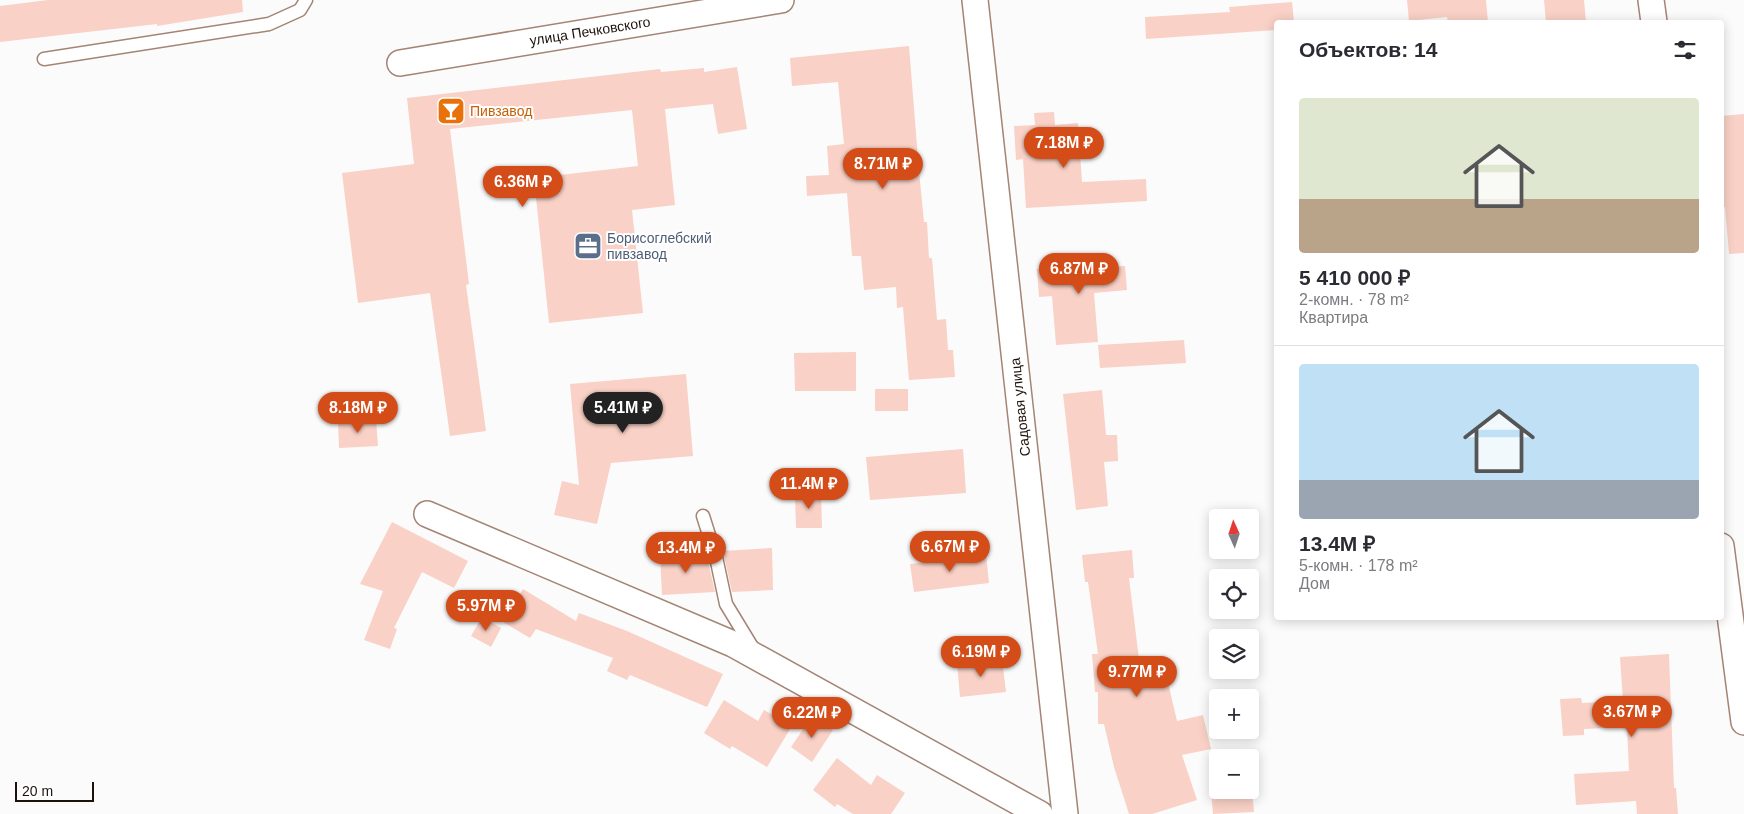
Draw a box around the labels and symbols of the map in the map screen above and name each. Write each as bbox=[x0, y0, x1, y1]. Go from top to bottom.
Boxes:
street label: улица Печковского bbox=[528, 14, 652, 48]
bar icon: Пивзавод bbox=[436, 96, 466, 126]
place label: Пивзавод bbox=[470, 103, 532, 119]
pin: 7.18M ₽ bbox=[1018, 126, 1110, 169]
pin: 8.71M ₽ bbox=[837, 148, 929, 190]
pin: 6.36M ₽ bbox=[477, 166, 569, 208]
place label: Борисоглебский пивзавод bbox=[607, 230, 712, 262]
office icon: Борисоглебский пивзавод bbox=[573, 231, 603, 261]
pin: 6.87M ₽ bbox=[1033, 252, 1125, 295]
street label: Садовая улица bbox=[1007, 357, 1033, 457]
pin: 8.18M ₽ bbox=[312, 392, 404, 434]
pin: 5.41M ₽ bbox=[577, 392, 669, 434]
pin: 11.4M ₽ bbox=[763, 468, 855, 510]
north arrow bbox=[1209, 509, 1259, 559]
pin: 6.67M ₽ bbox=[904, 530, 996, 573]
pin: 13.4M ₽ bbox=[640, 532, 732, 574]
pin: 5.97M ₽ bbox=[440, 590, 532, 632]
pin: 6.19M ₽ bbox=[935, 636, 1027, 678]
pin: 9.77M ₽ bbox=[1091, 656, 1183, 698]
pin: 6.22M ₽ bbox=[766, 696, 858, 739]
pin: 3.67M ₽ bbox=[1586, 696, 1678, 738]
scale bar bbox=[15, 779, 94, 802]

